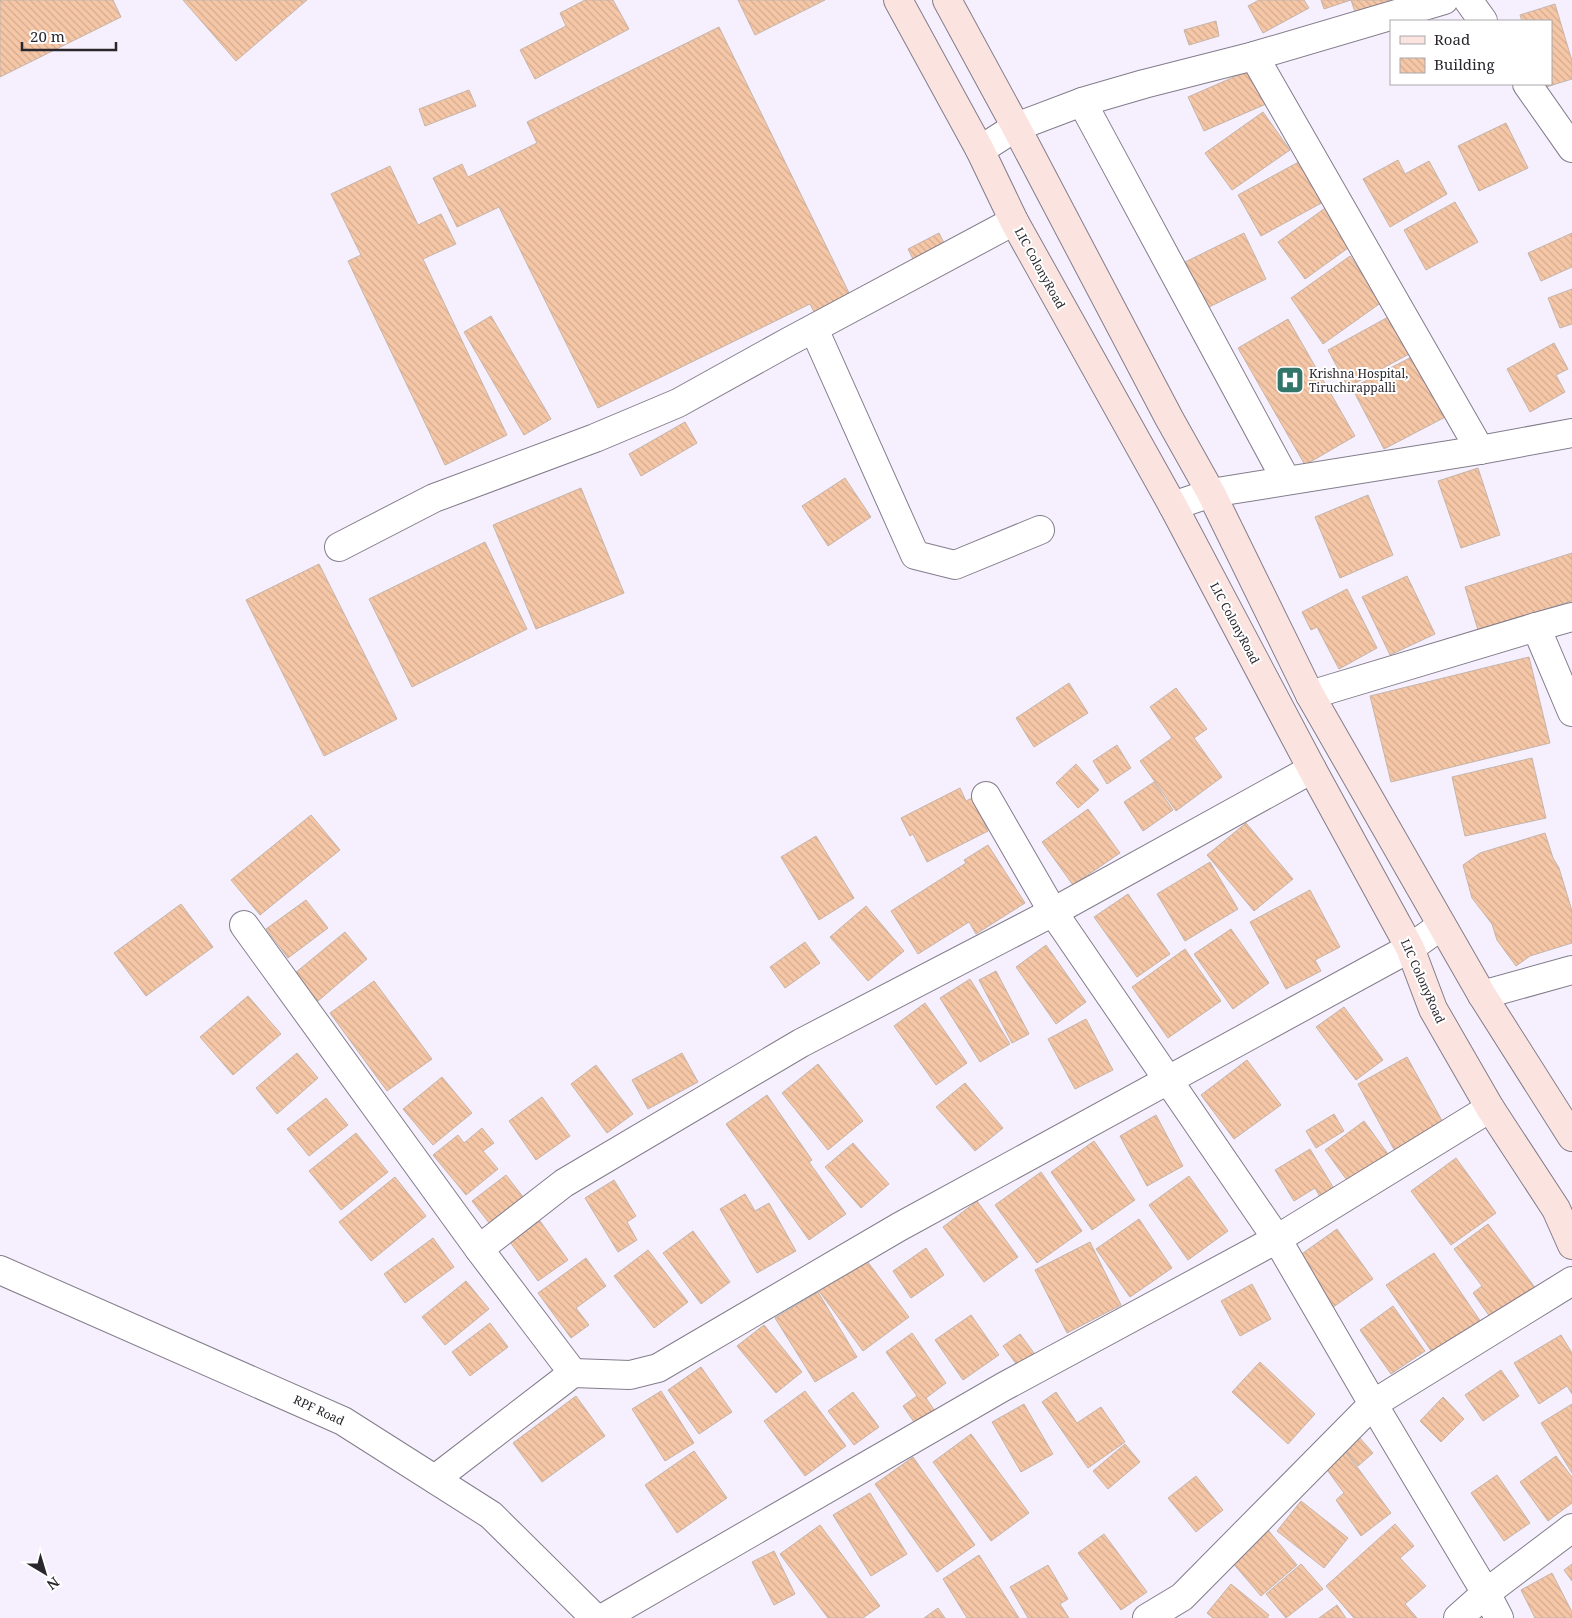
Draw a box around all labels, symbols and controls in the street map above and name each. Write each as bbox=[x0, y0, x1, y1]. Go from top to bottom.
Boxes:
scale bar bbox=[22, 20, 116, 52]
legend bbox=[1390, 20, 1552, 85]
text: 20 m bbox=[30, 26, 65, 46]
text: Road bbox=[1434, 29, 1470, 49]
text: Building bbox=[1434, 54, 1495, 74]
street label: LIC ColonyRoad bbox=[1011, 224, 1070, 312]
hospital icon: Krishna Hospital, Tiruchirappalli bbox=[1275, 365, 1305, 395]
place label: Krishna Hospital, Tiruchirappalli bbox=[1309, 365, 1408, 396]
street label: LIC ColonyRoad bbox=[1206, 579, 1264, 667]
street label: LIC ColonyRoad bbox=[1397, 936, 1449, 1026]
street label: RPF Road bbox=[291, 1391, 348, 1429]
north arrow bbox=[20, 1548, 70, 1598]
text: N bbox=[43, 1573, 64, 1595]

